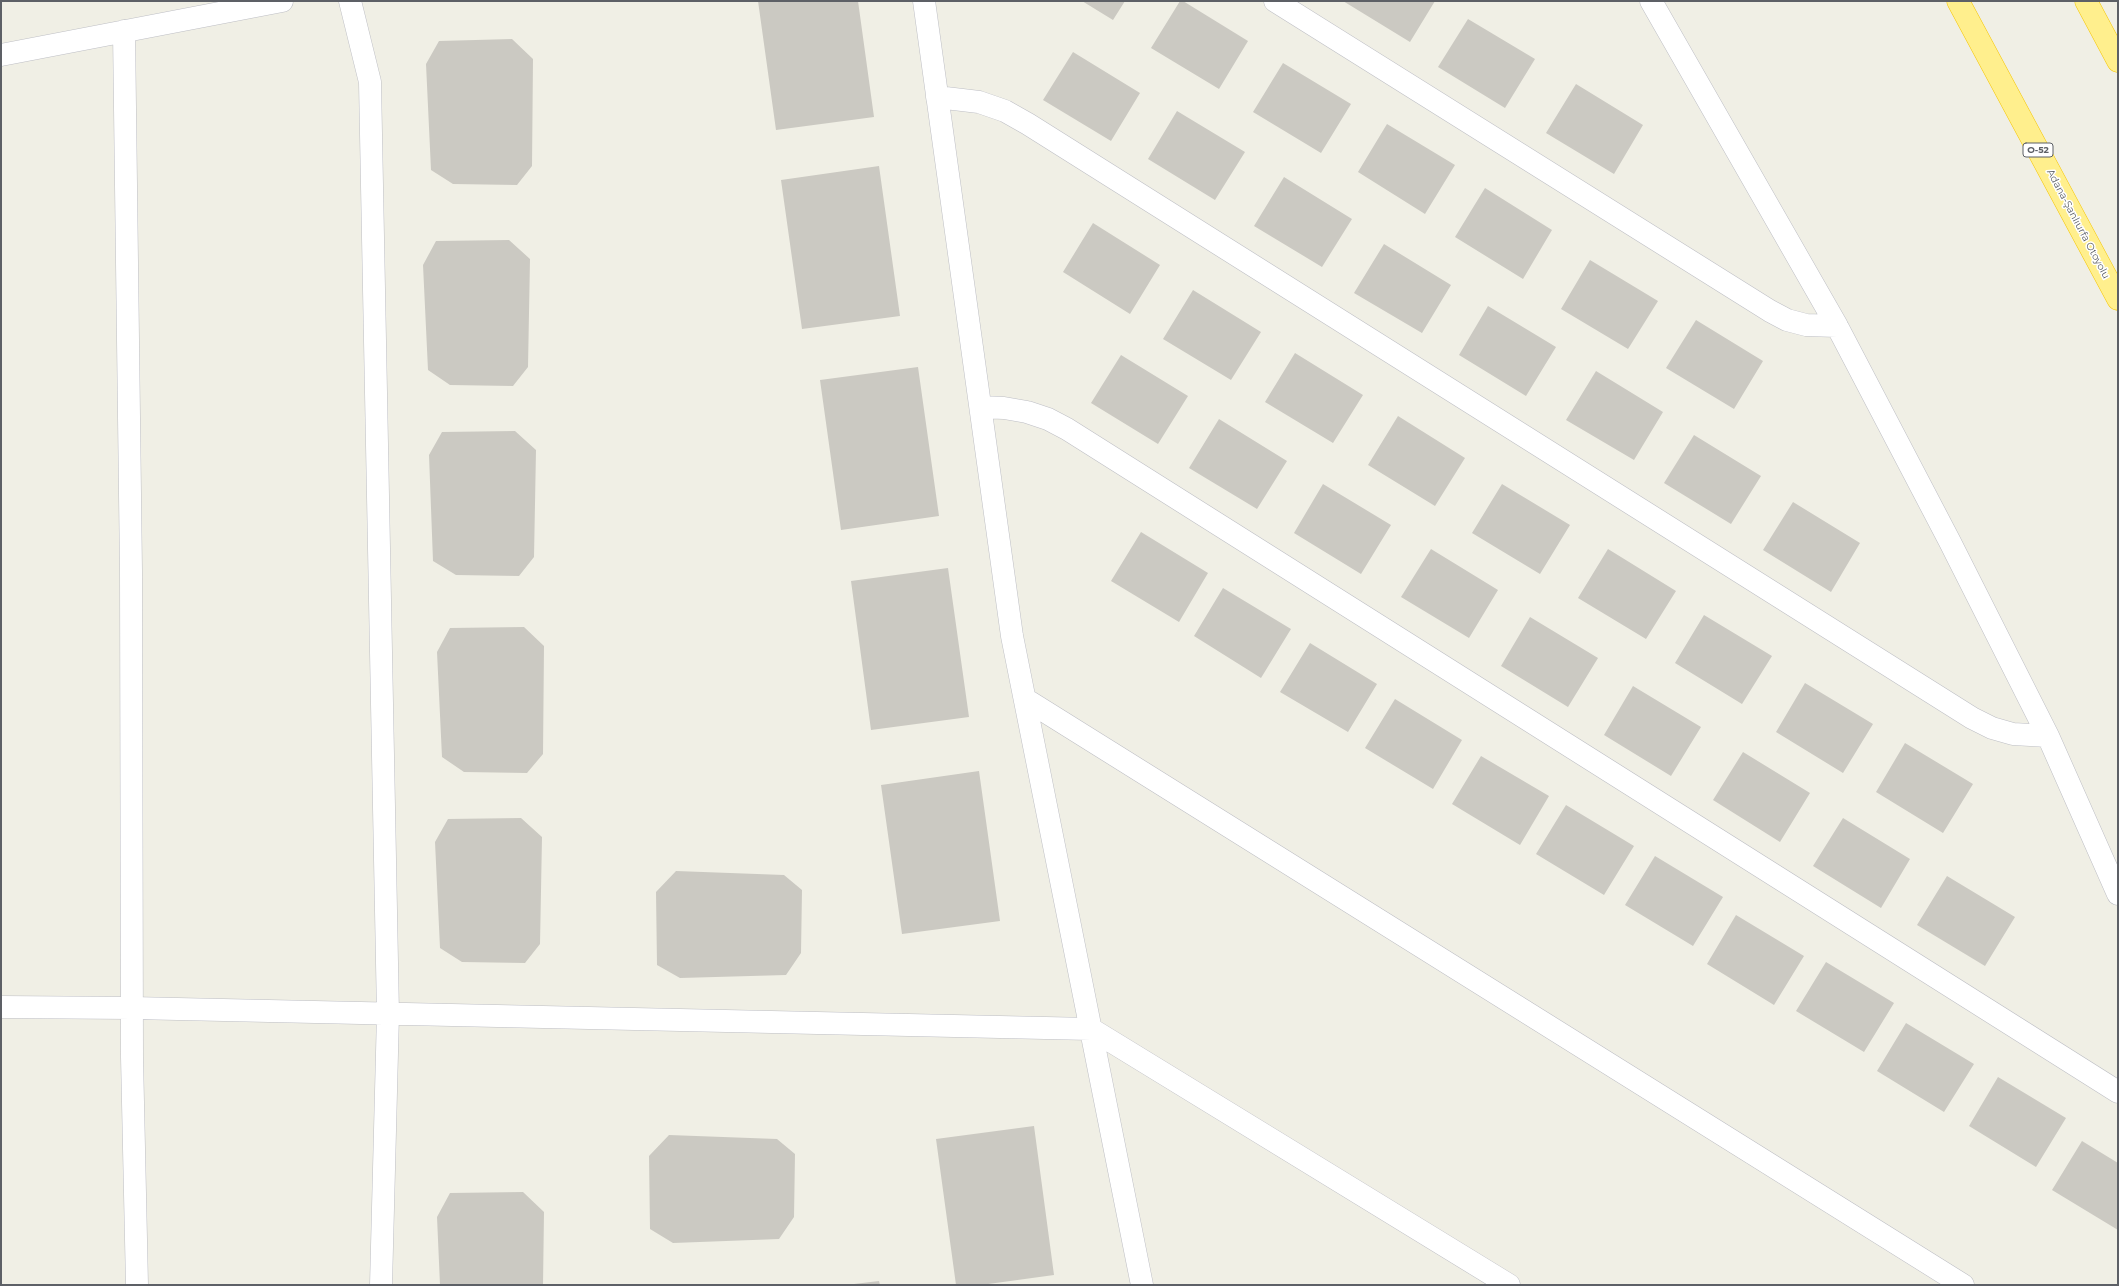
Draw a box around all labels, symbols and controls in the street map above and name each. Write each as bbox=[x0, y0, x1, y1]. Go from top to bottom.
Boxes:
road number: O-52 bbox=[2023, 143, 2053, 157]
street label: Adana-Şanlıurfa Otoyolu bbox=[2044, 167, 2112, 281]

